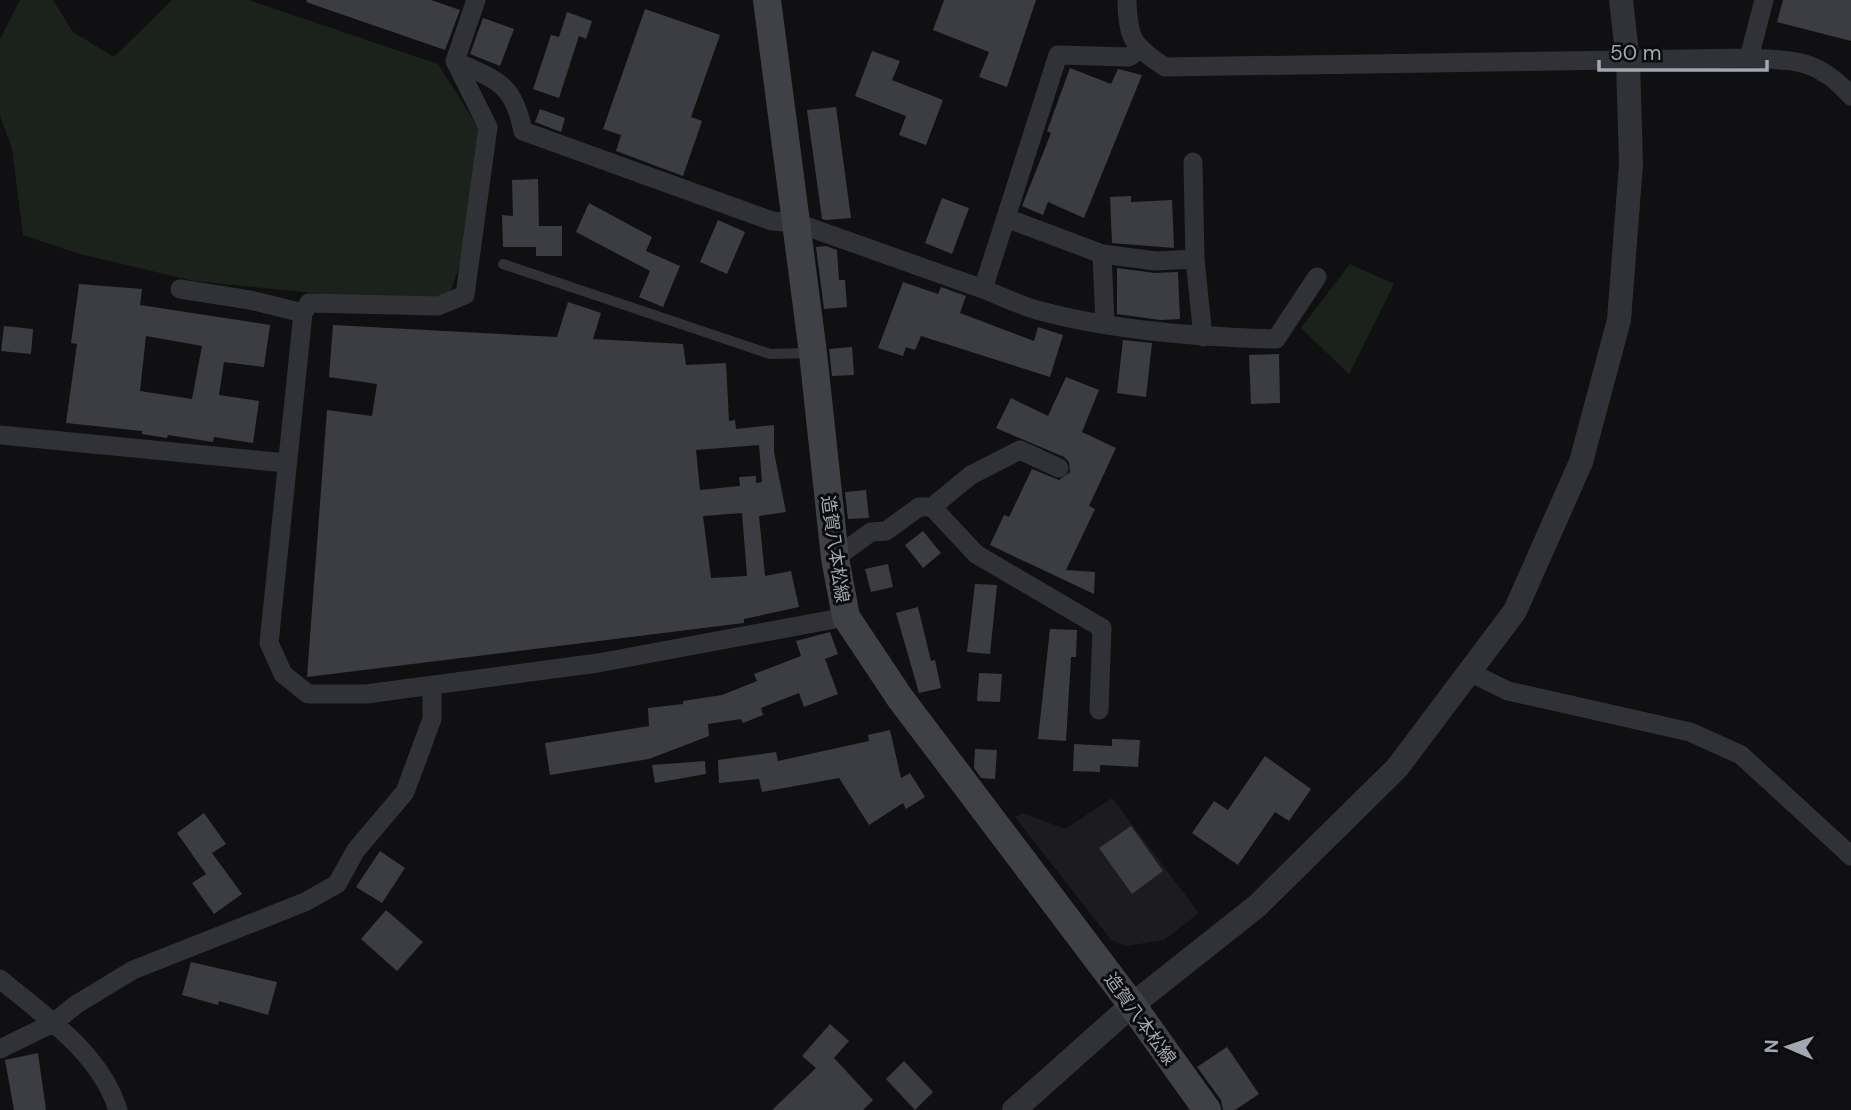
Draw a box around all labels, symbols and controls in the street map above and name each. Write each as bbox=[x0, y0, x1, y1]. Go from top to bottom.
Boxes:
scale bar bbox=[1599, 28, 1767, 72]
text: 50 m bbox=[1610, 39, 1661, 67]
street label: 造賀八本松線 bbox=[816, 494, 854, 604]
street label: 造賀八本松線 bbox=[1099, 968, 1181, 1070]
north arrow bbox=[1753, 1012, 1823, 1082]
text: N bbox=[1759, 1039, 1784, 1054]

